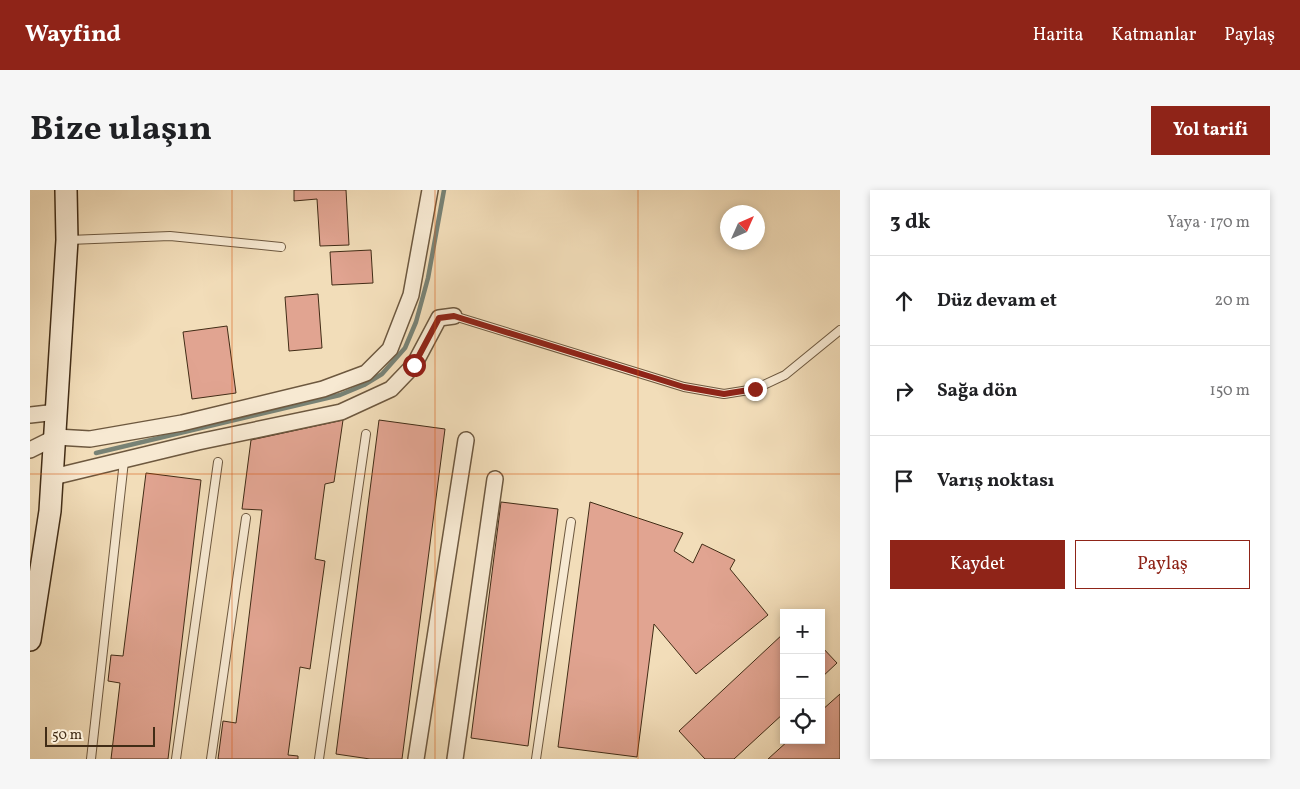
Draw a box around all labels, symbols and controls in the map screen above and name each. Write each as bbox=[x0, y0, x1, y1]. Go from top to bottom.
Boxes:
text: Wayfind bbox=[25, 18, 121, 52]
text: Harita bbox=[1033, 23, 1084, 48]
text: Katmanlar bbox=[1112, 23, 1196, 48]
text: Paylaş bbox=[1224, 23, 1275, 48]
text: Bize ulaşın bbox=[30, 106, 212, 154]
button: Yol tarifi bbox=[1151, 106, 1270, 155]
north arrow bbox=[720, 205, 765, 250]
text: 3 dk bbox=[890, 208, 930, 237]
text: Yaya · 170 m bbox=[1167, 212, 1250, 234]
icon: ahead bbox=[890, 287, 918, 315]
text: Düz devam et bbox=[937, 288, 1057, 314]
text: 20 m bbox=[1215, 290, 1250, 312]
route start bbox=[403, 354, 426, 377]
icon: right bbox=[890, 377, 918, 405]
route end bbox=[744, 378, 767, 401]
text: Sağa dön bbox=[937, 378, 1017, 404]
text: 150 m bbox=[1209, 380, 1250, 402]
icon: arrive bbox=[890, 467, 918, 495]
text: Varış noktası bbox=[937, 468, 1054, 494]
button: Kaydet bbox=[890, 540, 1065, 589]
button: Paylaş bbox=[1075, 540, 1250, 589]
map controls bbox=[780, 609, 825, 744]
button: + bbox=[780, 609, 825, 654]
button: − bbox=[780, 654, 825, 699]
button: locate bbox=[780, 699, 825, 744]
scale bar bbox=[45, 724, 155, 747]
text: 50 m bbox=[52, 726, 82, 745]

